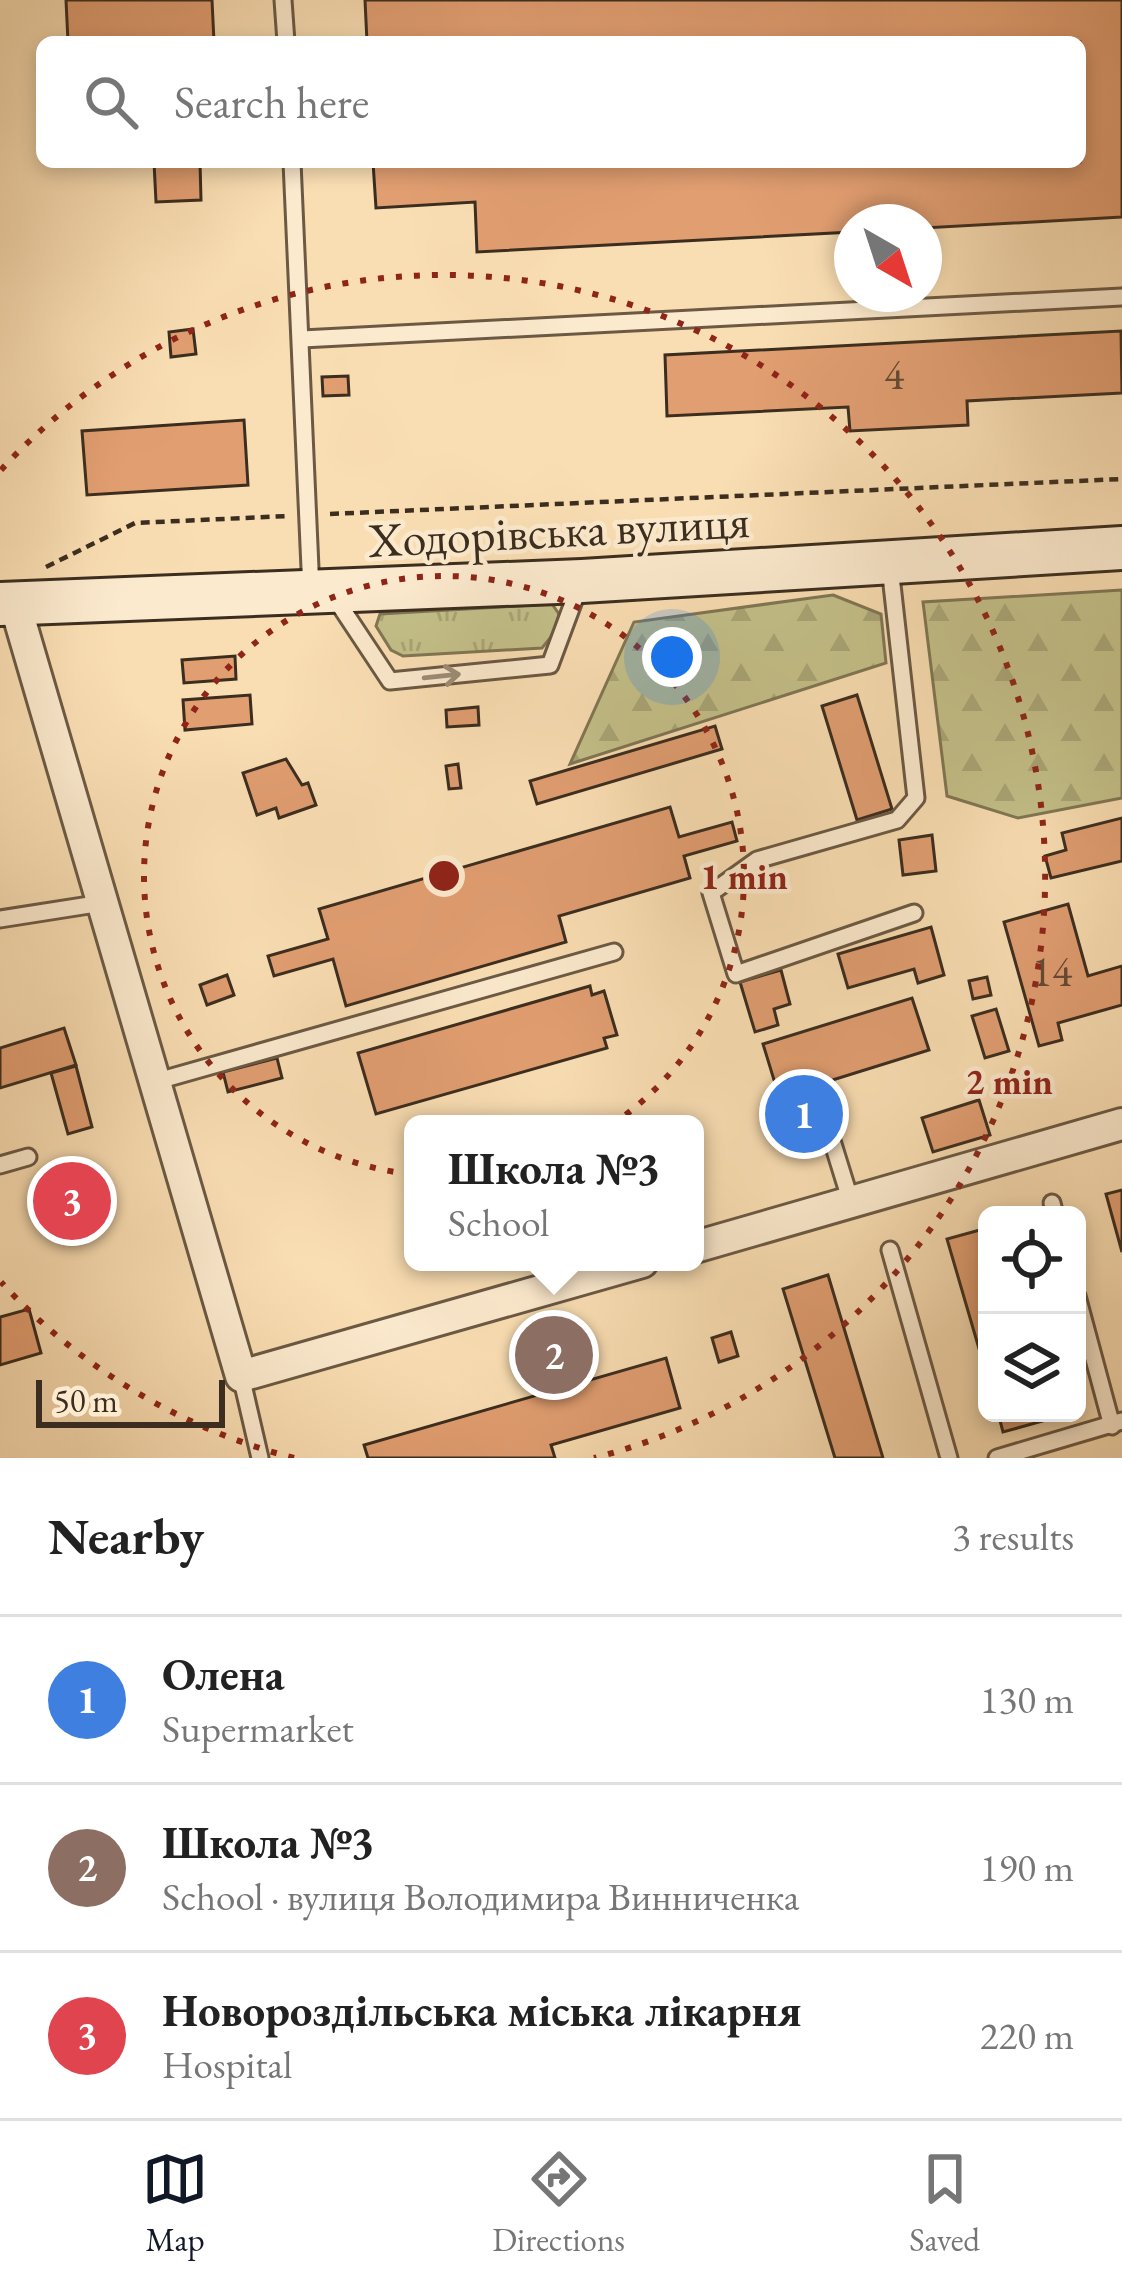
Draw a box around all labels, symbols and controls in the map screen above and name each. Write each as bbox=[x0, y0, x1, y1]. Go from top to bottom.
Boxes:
search box bbox=[36, 36, 1086, 168]
icon: search bbox=[78, 69, 144, 135]
text: Search here bbox=[174, 73, 369, 131]
north arrow bbox=[834, 204, 942, 312]
house number: 4 bbox=[884, 347, 905, 402]
street label: Ходорівська вулиця bbox=[366, 489, 751, 571]
your location bbox=[642, 627, 702, 687]
one-way arrow bbox=[422, 664, 461, 687]
text: 1 min bbox=[700, 853, 788, 900]
centre of rings bbox=[423, 855, 465, 897]
house number: 14 bbox=[1032, 944, 1073, 999]
text: 2 min bbox=[965, 1058, 1053, 1105]
pin: 1 bbox=[765, 1069, 843, 1159]
popup bbox=[404, 1115, 704, 1271]
text: Школа №3 bbox=[448, 1139, 660, 1197]
pin: 3 bbox=[33, 1156, 111, 1246]
text: School bbox=[448, 1197, 549, 1248]
map controls bbox=[978, 1206, 1086, 1422]
button: locate bbox=[978, 1206, 1086, 1314]
pin: 2 bbox=[515, 1310, 593, 1400]
button: layers bbox=[978, 1314, 1086, 1422]
scale bar bbox=[36, 1374, 225, 1427]
text: 50 m bbox=[54, 1379, 118, 1422]
text: Nearby bbox=[48, 1503, 204, 1569]
text: 3 results bbox=[952, 1511, 1074, 1562]
text: Олена bbox=[162, 1645, 284, 1703]
text: 1 bbox=[77, 1674, 97, 1725]
text: 130 m bbox=[980, 1674, 1074, 1725]
text: Supermarket bbox=[162, 1703, 354, 1754]
text: Школа №3 bbox=[162, 1813, 374, 1871]
text: 2 bbox=[77, 1842, 97, 1893]
text: 190 m bbox=[980, 1842, 1074, 1893]
text: School · вулиця Володимира Винниченка bbox=[162, 1871, 799, 1922]
text: Новороздільська міська лікарня bbox=[162, 1981, 802, 2039]
text: 3 bbox=[77, 2010, 97, 2061]
text: 220 m bbox=[980, 2010, 1074, 2061]
text: Hospital bbox=[162, 2039, 292, 2090]
tab: Map bbox=[142, 2146, 208, 2261]
tab: Directions bbox=[492, 2146, 625, 2261]
tab: Saved bbox=[909, 2146, 980, 2261]

